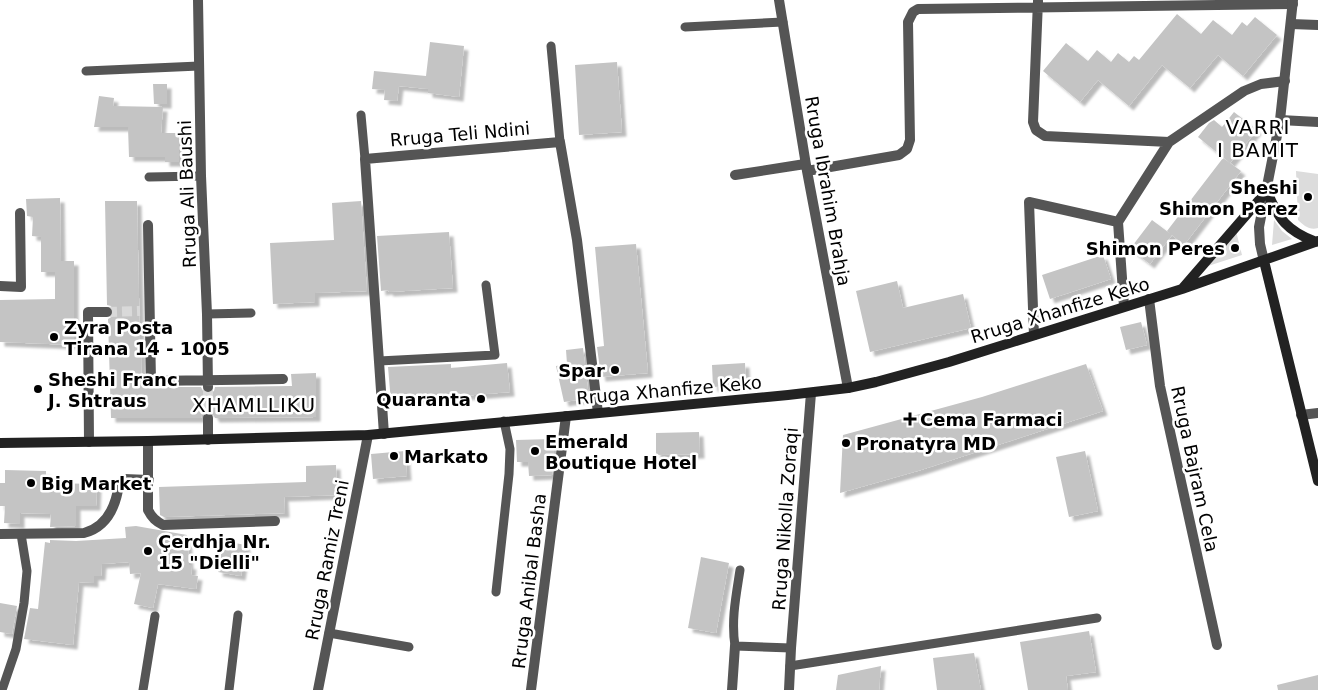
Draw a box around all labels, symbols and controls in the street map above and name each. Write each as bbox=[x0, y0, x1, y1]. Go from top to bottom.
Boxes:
street label: Rruga Ibrahim Brahja bbox=[801, 94, 855, 288]
district label: VARRI I BAMIT bbox=[1217, 115, 1299, 162]
street label: Rruga Teli Ndini bbox=[389, 117, 531, 151]
street label: Rruga Ali Baushi bbox=[174, 120, 200, 268]
place label: Sheshi Shimon Perez bbox=[1159, 177, 1298, 219]
marker: Sheshi Shimon Perez bbox=[1302, 191, 1314, 203]
place label: Shimon Peres bbox=[1086, 238, 1225, 259]
marker: Shimon Peres bbox=[1229, 242, 1241, 254]
street label: Rruga Xhanfize Keko bbox=[968, 273, 1152, 347]
place label: Zyra Posta Tirana 14 - 1005 bbox=[64, 317, 230, 359]
marker: Zyra Posta Tirana 14 - 1005 bbox=[48, 331, 60, 343]
place label: Spar bbox=[558, 360, 605, 381]
marker: Spar bbox=[609, 364, 621, 376]
place label: Sheshi Franc J. Shtraus bbox=[46, 369, 178, 411]
street label: Rruga Xhanfize Keko bbox=[575, 371, 763, 409]
marker: Sheshi Franc J. Shtraus bbox=[32, 383, 44, 395]
street label: Rruga Bajram Cela bbox=[1167, 384, 1223, 554]
place label: Quaranta bbox=[376, 389, 471, 410]
district label: XHAMLLIKU bbox=[192, 393, 316, 417]
marker: Quaranta bbox=[475, 393, 487, 405]
place label: Cema Farmaci bbox=[920, 409, 1063, 430]
marker: Cema Farmaci bbox=[904, 413, 916, 425]
street label: Rruga Nikolla Zoraqi bbox=[768, 427, 802, 611]
place label: Emerald Boutique Hotel bbox=[545, 431, 697, 473]
place label: Pronatyra MD bbox=[856, 433, 996, 454]
marker: Pronatyra MD bbox=[840, 437, 852, 449]
marker: Emerald Boutique Hotel bbox=[529, 445, 541, 457]
place label: Markato bbox=[404, 446, 488, 467]
marker: Markato bbox=[388, 450, 400, 462]
place label: Big Market bbox=[41, 473, 152, 494]
marker: Big Market bbox=[25, 477, 37, 489]
street label: Rruga Ramiz Treni bbox=[301, 478, 353, 642]
street label: Rruga Anibal Basha bbox=[508, 492, 550, 670]
place label: Çerdhja Nr. 15 "Dielli" bbox=[158, 531, 271, 573]
marker: Çerdhja Nr. 15 "Dielli" bbox=[142, 545, 154, 557]

